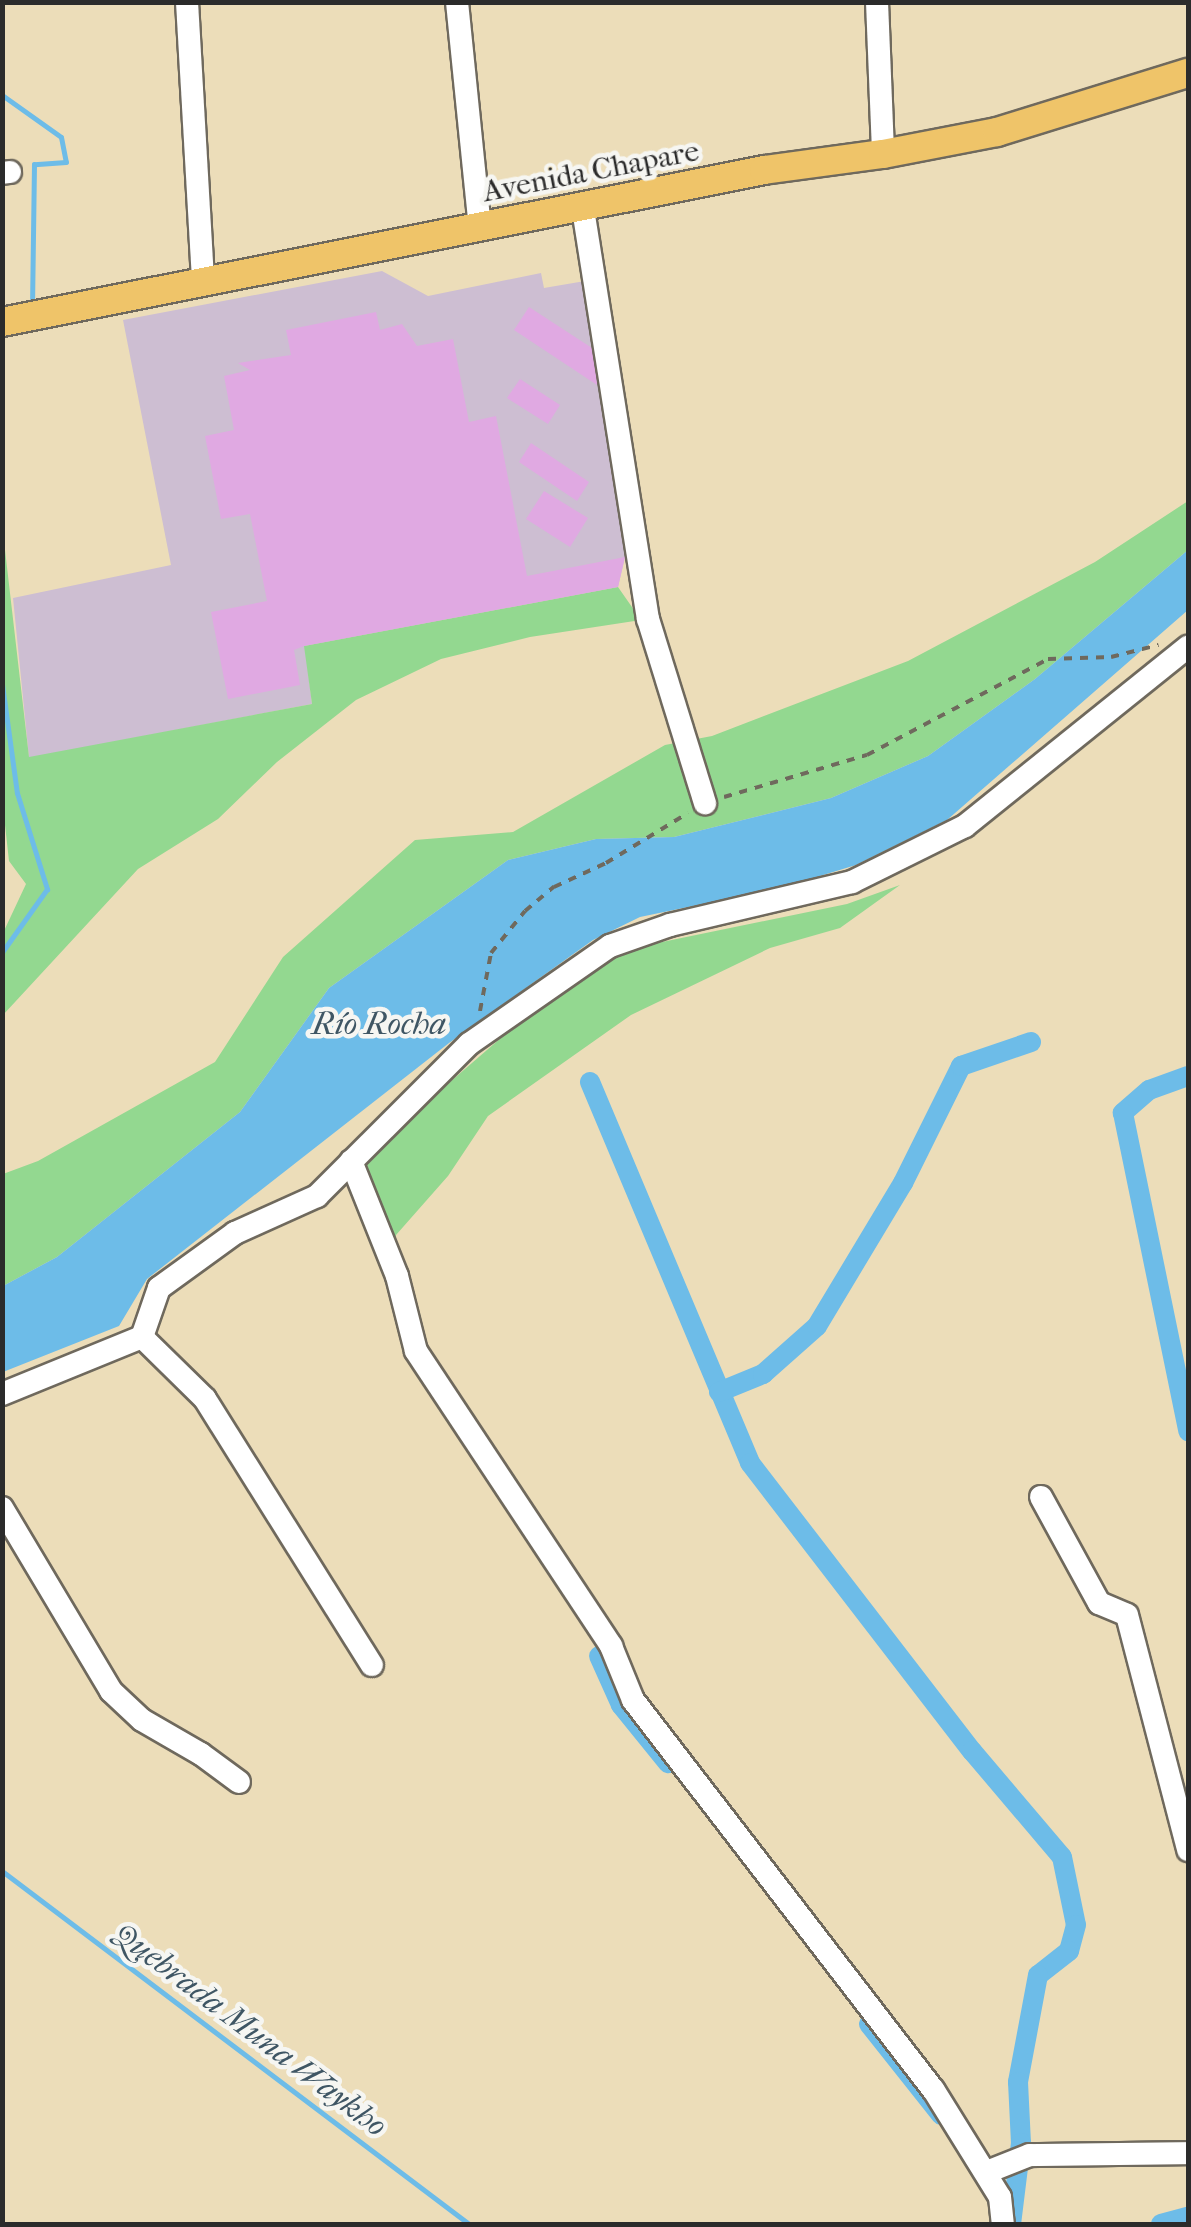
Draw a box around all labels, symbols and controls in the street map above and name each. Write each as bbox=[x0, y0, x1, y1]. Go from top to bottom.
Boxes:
street label: Avenida Chapare bbox=[480, 133, 702, 211]
water label: Río Rocha bbox=[312, 1005, 446, 1043]
water label: Quebrada Muna Waykho bbox=[106, 1915, 394, 2145]

